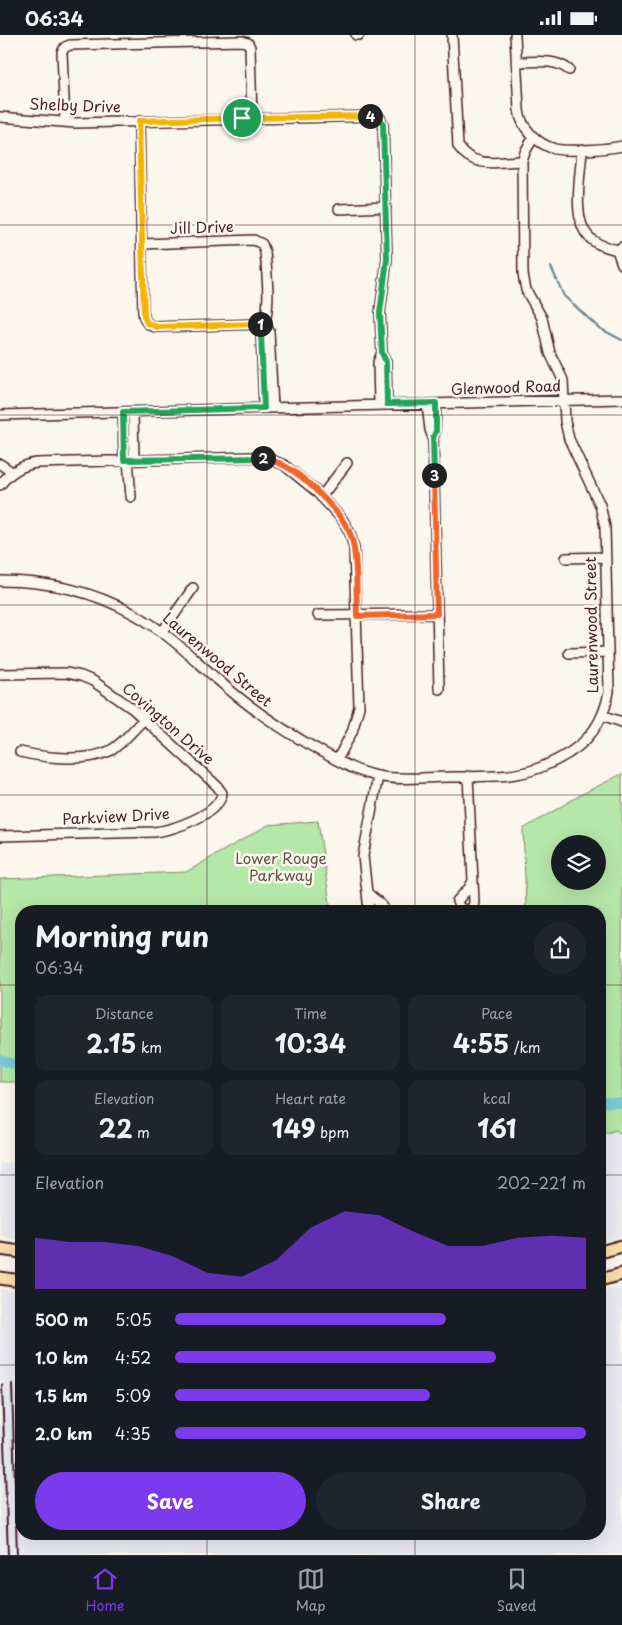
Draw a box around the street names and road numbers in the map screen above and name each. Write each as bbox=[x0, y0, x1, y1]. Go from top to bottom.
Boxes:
street label: Shelby Drive bbox=[29, 91, 121, 118]
street label: Jill Drive bbox=[170, 214, 234, 239]
street label: Glenwood Road bbox=[450, 373, 561, 400]
street label: Laurenwood Street bbox=[578, 556, 603, 694]
street label: Laurenwood Street bbox=[158, 606, 278, 712]
street label: Covington Drive bbox=[118, 676, 220, 769]
street label: Parkview Drive bbox=[62, 801, 170, 830]

